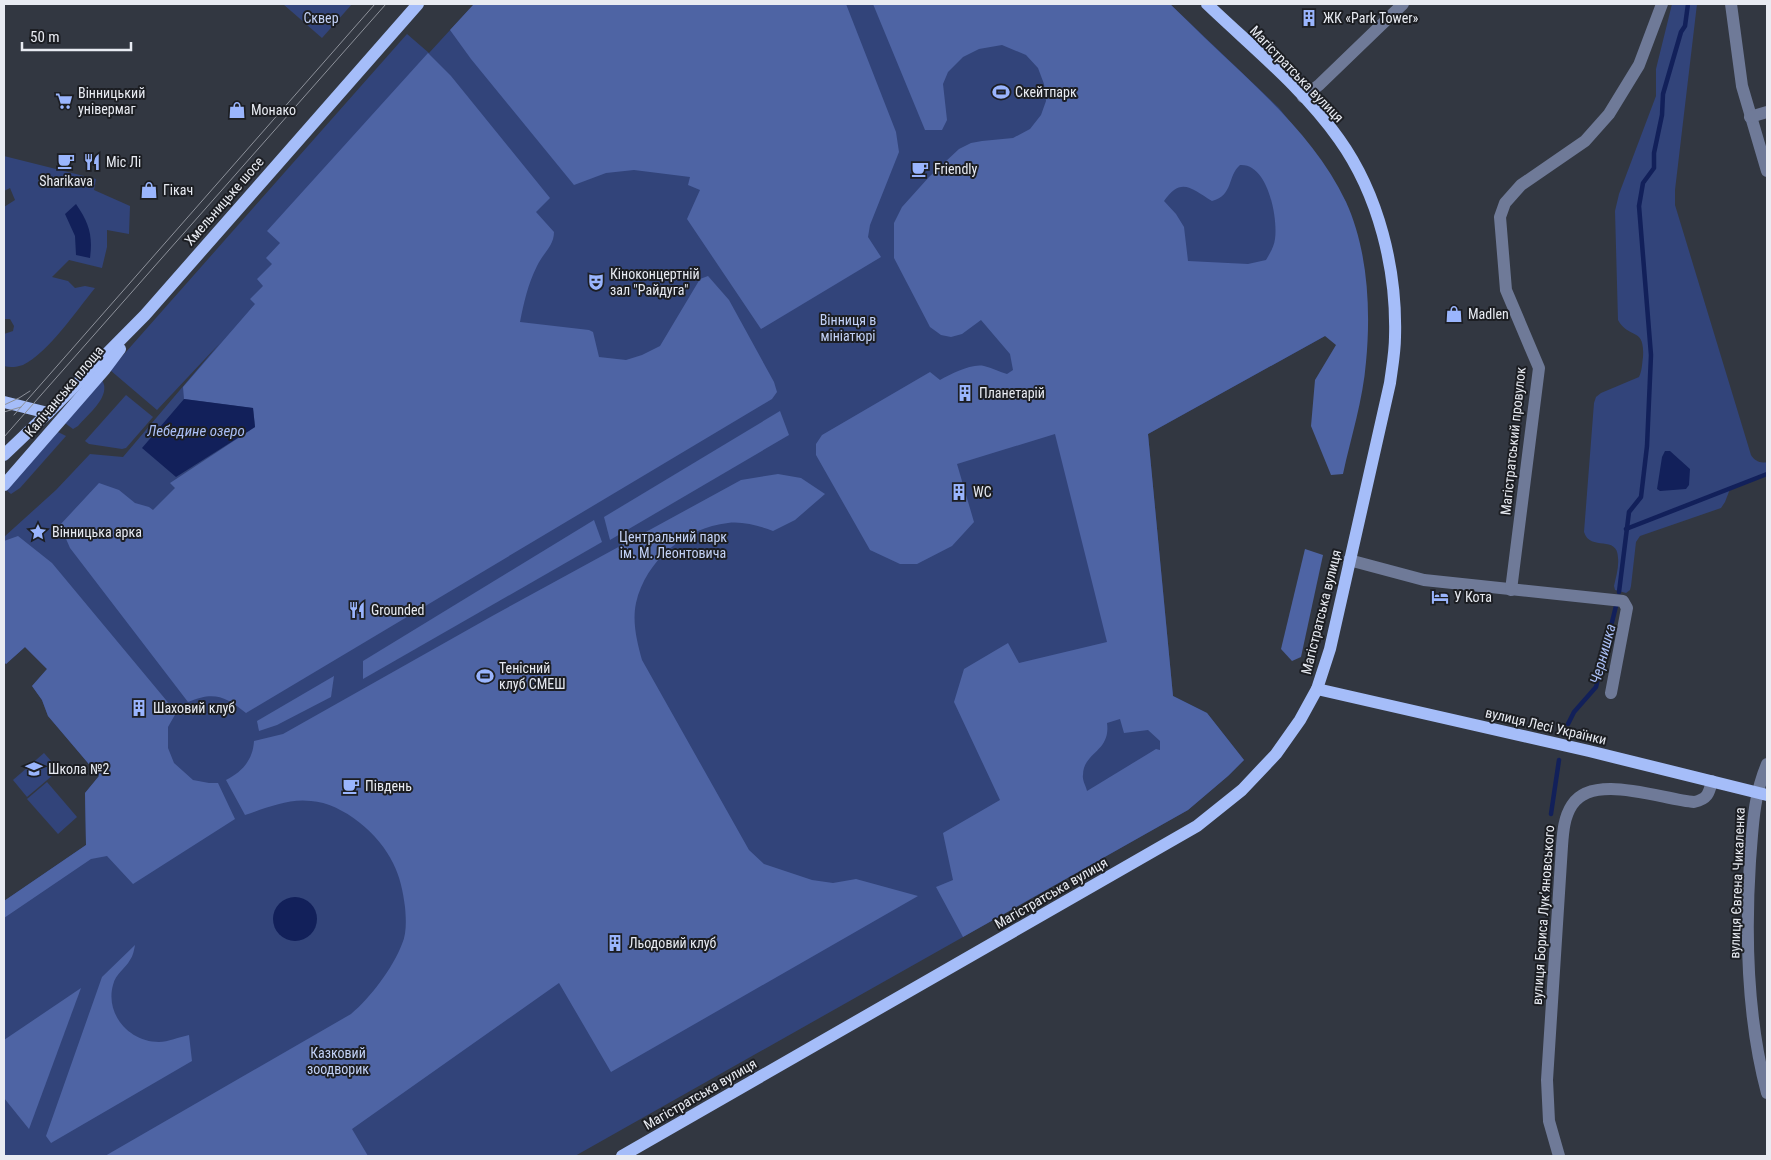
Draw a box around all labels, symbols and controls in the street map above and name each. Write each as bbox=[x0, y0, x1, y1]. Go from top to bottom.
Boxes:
building icon: ЖК «Park Tower» bbox=[1299, 8, 1319, 28]
park label: Сквер bbox=[303, 10, 339, 26]
place label: ЖК «Park Tower» bbox=[1323, 10, 1418, 26]
scale bar bbox=[22, 20, 131, 52]
street label: Магістратська вулиця bbox=[1247, 22, 1347, 126]
text: 50 m bbox=[30, 28, 60, 46]
sports icon: Скейтпарк bbox=[991, 82, 1011, 102]
place label: Скейтпарк bbox=[1015, 84, 1077, 100]
place label: Вінницький універмаг bbox=[78, 85, 145, 117]
supermarket icon: Вінницький універмаг bbox=[54, 91, 74, 111]
shop icon: Монако bbox=[227, 100, 247, 120]
place label: Монако bbox=[251, 102, 296, 118]
cafe icon: Sharikava bbox=[56, 151, 76, 171]
restaurant icon: Міс Лі bbox=[82, 152, 102, 172]
street label: Хмельницьке шосе bbox=[181, 153, 267, 248]
place label: Міс Лі bbox=[106, 154, 141, 170]
cafe icon: Friendly bbox=[910, 159, 930, 179]
place label: Friendly bbox=[934, 161, 978, 177]
place label: Sharikava bbox=[39, 173, 93, 189]
shop icon: Гікач bbox=[139, 180, 159, 200]
place label: Гікач bbox=[163, 182, 193, 198]
place label: Кіноконцертній зал "Райдуга" bbox=[610, 266, 700, 298]
theatre icon: Кіноконцертній зал "Райдуга" bbox=[586, 272, 606, 292]
shop icon: Madlen bbox=[1444, 304, 1464, 324]
place label: Madlen bbox=[1468, 306, 1509, 322]
park label: Вінниця в мініатюрі bbox=[820, 312, 876, 344]
street label: Калічанська площа bbox=[21, 342, 107, 440]
street label: Магістратський провулок bbox=[1497, 366, 1529, 516]
building icon: Планетарій bbox=[955, 383, 975, 403]
place label: Планетарій bbox=[979, 385, 1045, 401]
water label: Лебедине озеро bbox=[146, 422, 245, 440]
building icon: WC bbox=[949, 482, 969, 502]
place label: WC bbox=[973, 484, 992, 500]
place icon: Вінницька арка bbox=[28, 522, 48, 542]
place label: Вінницька арка bbox=[52, 524, 142, 540]
park label: Центральний парк ім. М. Леонтовича bbox=[619, 529, 727, 561]
street label: Магістратська вулиця bbox=[1298, 548, 1344, 676]
hotel icon: У Кота bbox=[1430, 587, 1450, 607]
place label: У Кота bbox=[1454, 589, 1492, 605]
restaurant icon: Grounded bbox=[347, 600, 367, 620]
place label: Grounded bbox=[371, 602, 424, 618]
water label: Чернишка bbox=[1586, 622, 1620, 686]
place label: Тенісний клуб СМЕШ bbox=[499, 660, 566, 692]
sports icon: Тенісний клуб СМЕШ bbox=[475, 666, 495, 686]
building icon: Шаховий клуб bbox=[129, 698, 149, 718]
place label: Шаховий клуб bbox=[153, 700, 235, 716]
street label: вулиця Лесі Українки bbox=[1484, 704, 1608, 748]
school or university icon: Школа №2 bbox=[24, 759, 44, 779]
place label: Школа №2 bbox=[48, 761, 109, 777]
cafe icon: Південь bbox=[341, 776, 361, 796]
place label: Південь bbox=[365, 778, 412, 794]
street label: вулиця Євгена Чикаленка bbox=[1726, 807, 1748, 959]
street label: вулиця Бориса Лукʼяновського bbox=[1529, 825, 1557, 1005]
street label: Магістратська вулиця bbox=[992, 854, 1110, 932]
building icon: Льодовий клуб bbox=[605, 933, 625, 953]
place label: Льодовий клуб bbox=[629, 935, 717, 951]
park label: Казковий зоодворик bbox=[307, 1045, 369, 1077]
street label: Магістратська вулиця bbox=[641, 1055, 759, 1133]

